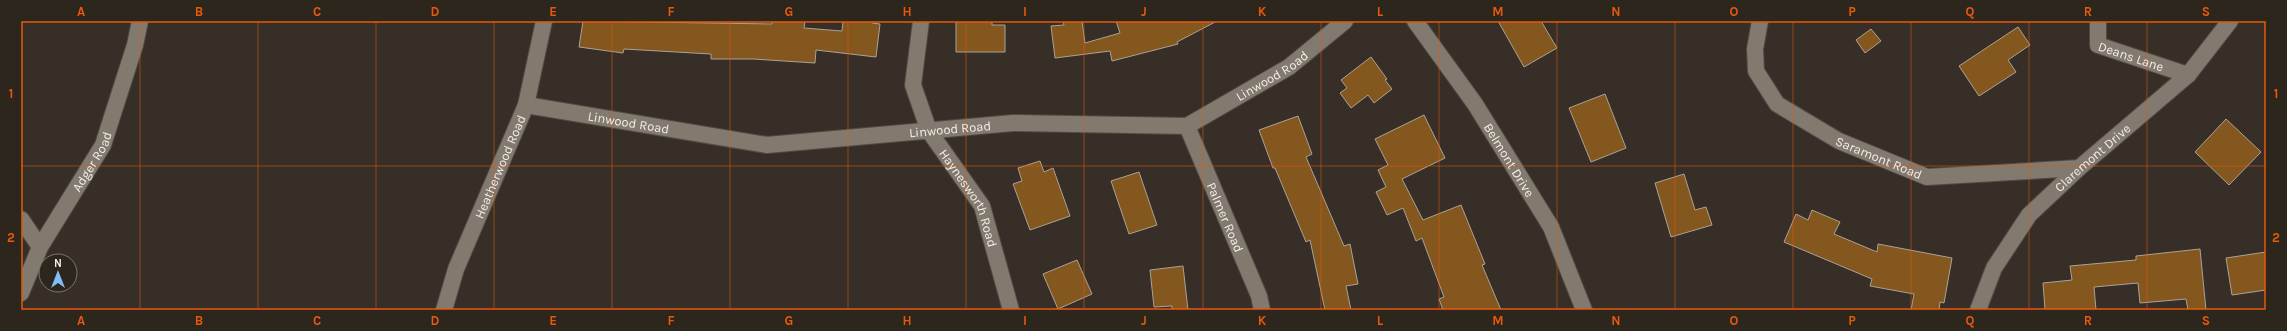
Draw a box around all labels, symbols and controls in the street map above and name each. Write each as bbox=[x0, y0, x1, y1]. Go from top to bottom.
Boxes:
text: A bbox=[77, 4, 85, 19]
text: B bbox=[195, 4, 203, 19]
text: C bbox=[313, 4, 321, 19]
text: D bbox=[431, 4, 440, 19]
text: E bbox=[549, 4, 557, 19]
text: F bbox=[667, 4, 675, 19]
text: G bbox=[785, 4, 793, 19]
text: H bbox=[902, 4, 912, 19]
text: I bbox=[1023, 4, 1027, 19]
text: J bbox=[1141, 4, 1147, 19]
text: K bbox=[1258, 4, 1267, 19]
text: L bbox=[1377, 4, 1384, 19]
text: M bbox=[1492, 4, 1504, 19]
text: N bbox=[1611, 4, 1621, 19]
text: O bbox=[1730, 4, 1739, 19]
text: P bbox=[1848, 4, 1856, 19]
text: Q bbox=[1966, 4, 1975, 19]
text: R bbox=[2084, 4, 2092, 19]
text: S bbox=[2202, 4, 2210, 19]
street label: Deans Lane bbox=[2097, 38, 2166, 74]
street label: Linwood Road bbox=[1233, 47, 1311, 104]
text: 1 bbox=[9, 86, 13, 101]
text: 1 bbox=[2274, 86, 2278, 101]
street label: Linwood Road bbox=[587, 108, 670, 136]
street label: Heatherwood Road bbox=[471, 113, 528, 221]
street label: Linwood Road bbox=[908, 118, 992, 140]
street label: Belmont Drive bbox=[1481, 120, 1538, 200]
street label: Claremont Drive bbox=[2051, 120, 2133, 195]
street label: Adger Road bbox=[69, 130, 114, 194]
street label: Saramont Road bbox=[1834, 133, 1924, 182]
street label: Haynesworth Road bbox=[937, 146, 1001, 249]
street label: Palmer Road bbox=[1204, 180, 1247, 254]
text: 2 bbox=[7, 230, 15, 245]
text: 2 bbox=[2272, 230, 2280, 245]
north arrow bbox=[38, 253, 78, 293]
text: N bbox=[54, 257, 62, 270]
text: A bbox=[77, 313, 85, 328]
text: B bbox=[195, 313, 203, 328]
text: C bbox=[313, 313, 321, 328]
text: D bbox=[431, 313, 440, 328]
text: E bbox=[549, 313, 557, 328]
text: F bbox=[667, 313, 675, 328]
text: G bbox=[785, 313, 793, 328]
text: H bbox=[902, 313, 912, 328]
text: I bbox=[1023, 313, 1027, 328]
text: J bbox=[1141, 313, 1147, 328]
text: K bbox=[1258, 313, 1267, 328]
text: L bbox=[1377, 313, 1384, 328]
text: M bbox=[1492, 313, 1504, 328]
text: N bbox=[1611, 313, 1621, 328]
text: O bbox=[1730, 313, 1739, 328]
text: P bbox=[1848, 313, 1856, 328]
text: Q bbox=[1966, 313, 1975, 328]
text: R bbox=[2084, 313, 2092, 328]
text: S bbox=[2202, 313, 2210, 328]

